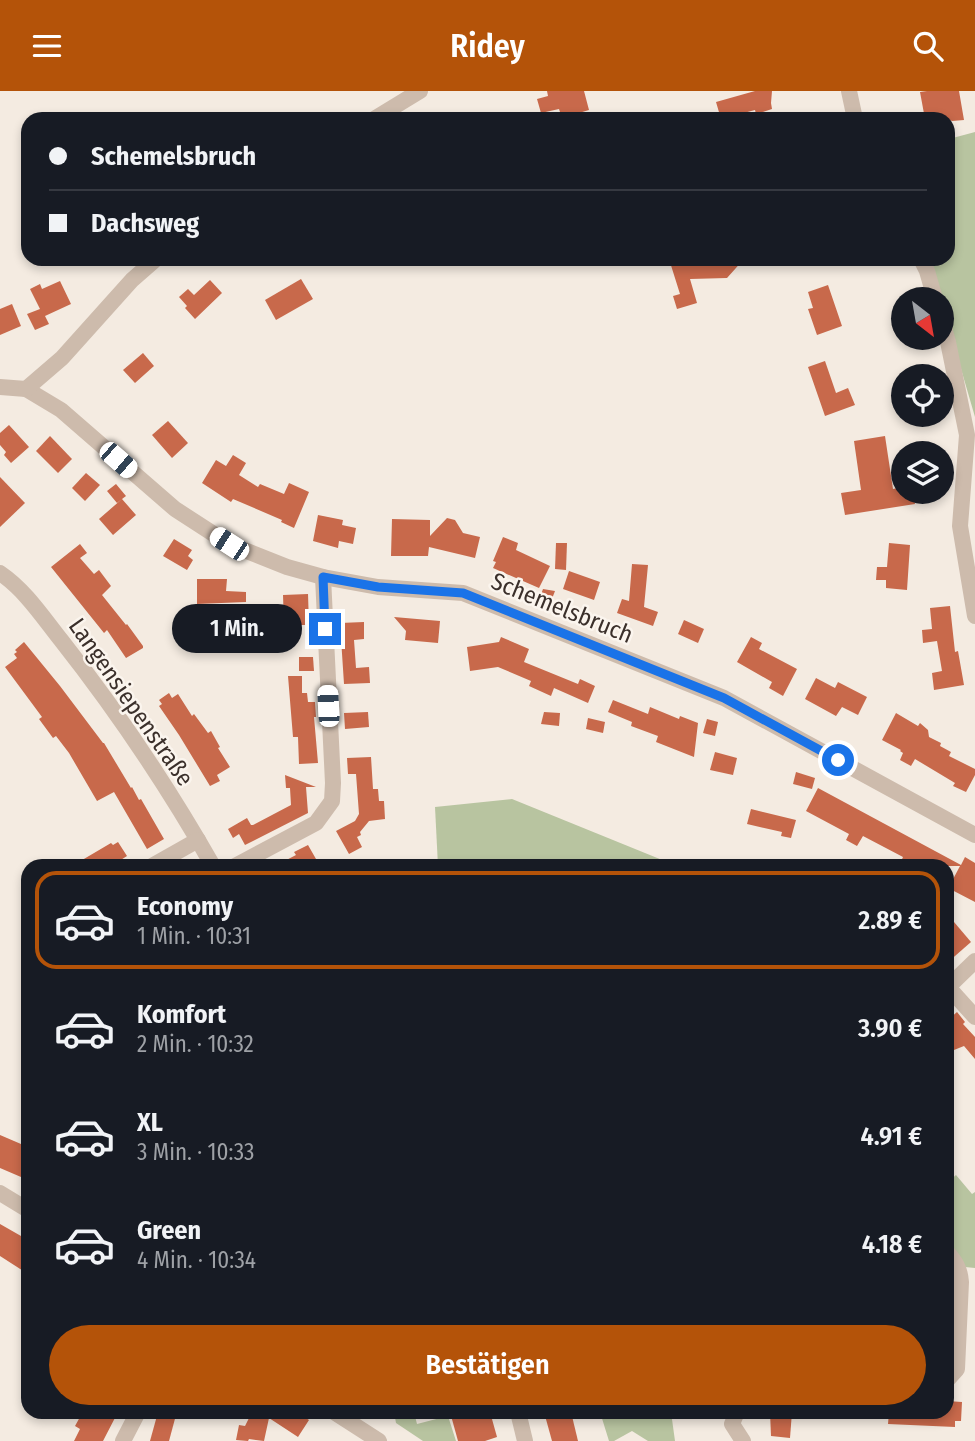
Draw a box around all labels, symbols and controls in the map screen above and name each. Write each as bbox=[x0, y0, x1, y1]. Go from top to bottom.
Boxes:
icon: menu bbox=[28, 27, 66, 65]
text: Ridey bbox=[450, 27, 525, 65]
icon: search bbox=[909, 27, 947, 65]
text: Schemelsbruch bbox=[91, 141, 256, 172]
text: Dachsweg bbox=[91, 208, 199, 239]
north arrow bbox=[891, 287, 954, 350]
map controls bbox=[891, 287, 954, 504]
button: locate bbox=[891, 364, 954, 427]
car bbox=[96, 438, 141, 482]
button: layers bbox=[891, 441, 954, 504]
car bbox=[206, 524, 253, 564]
street label: Schemelsbruch bbox=[487, 567, 637, 649]
callout: 1 Min. bbox=[171, 605, 300, 653]
street label: Langensiepenstraße bbox=[63, 613, 199, 791]
route end bbox=[309, 613, 341, 645]
text: 1 Min. bbox=[210, 614, 264, 642]
car bbox=[317, 684, 340, 728]
route start bbox=[822, 744, 854, 776]
icon: car bbox=[53, 889, 116, 952]
text: Economy bbox=[137, 891, 233, 922]
text: 2.89 € bbox=[858, 905, 922, 936]
text: 1 Min. · 10:31 bbox=[137, 922, 251, 950]
icon: car bbox=[53, 997, 116, 1060]
text: Komfort bbox=[137, 999, 226, 1030]
text: 3.90 € bbox=[858, 1013, 922, 1044]
text: 2 Min. · 10:32 bbox=[137, 1030, 254, 1058]
icon: car bbox=[53, 1105, 116, 1168]
text: XL bbox=[137, 1107, 163, 1138]
text: 4.91 € bbox=[860, 1121, 922, 1152]
text: 3 Min. · 10:33 bbox=[137, 1138, 254, 1166]
icon: car bbox=[53, 1213, 116, 1276]
text: Green bbox=[137, 1215, 201, 1246]
text: 4.18 € bbox=[862, 1229, 922, 1260]
text: 4 Min. · 10:34 bbox=[137, 1246, 256, 1274]
button: Bestätigen bbox=[49, 1325, 926, 1405]

